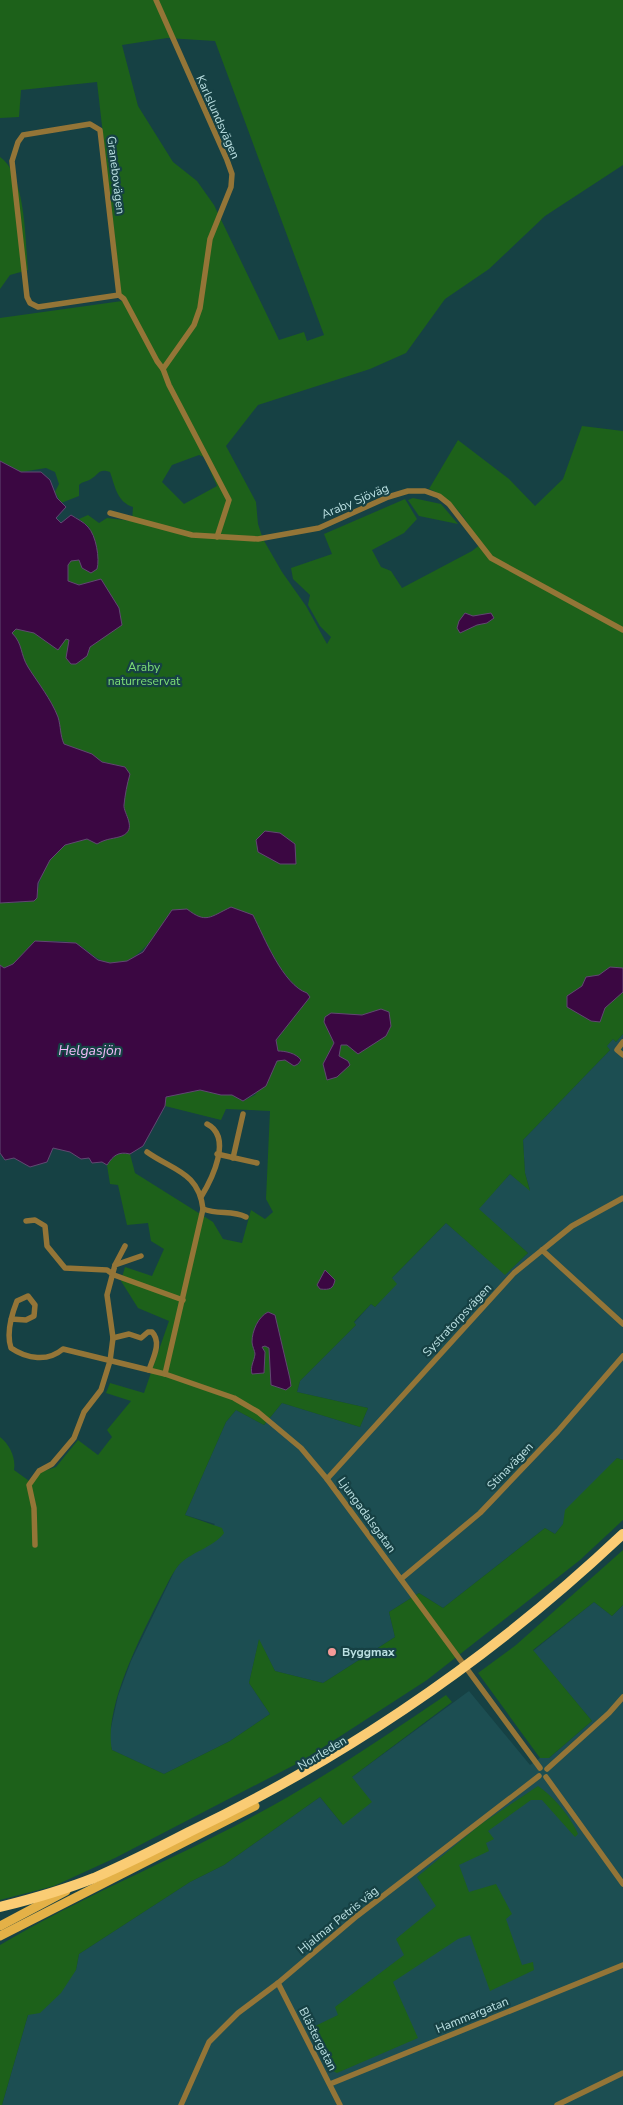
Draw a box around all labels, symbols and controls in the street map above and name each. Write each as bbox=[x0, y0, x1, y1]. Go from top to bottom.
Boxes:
street label: Karlslundsvägen bbox=[192, 73, 244, 161]
street label: Granebovägen bbox=[103, 135, 129, 215]
street label: Araby Sjöväg bbox=[319, 480, 391, 522]
park label: Araby naturreservat bbox=[108, 659, 181, 689]
water label: Helgasjön bbox=[58, 1041, 122, 1060]
street label: Systratorpsvägen bbox=[419, 1280, 495, 1360]
street label: Stinavägen bbox=[483, 1439, 537, 1493]
street label: Ljungadalsgatan bbox=[334, 1474, 400, 1556]
place label: Byggmax bbox=[342, 1644, 395, 1660]
marker: Byggmax bbox=[326, 1646, 338, 1658]
street label: Norrleden bbox=[295, 1732, 349, 1774]
street label: Hjalmar Petris väg bbox=[294, 1883, 382, 1957]
street label: Hammargatan bbox=[433, 1993, 511, 2037]
street label: Blästergatan bbox=[295, 2005, 341, 2073]

